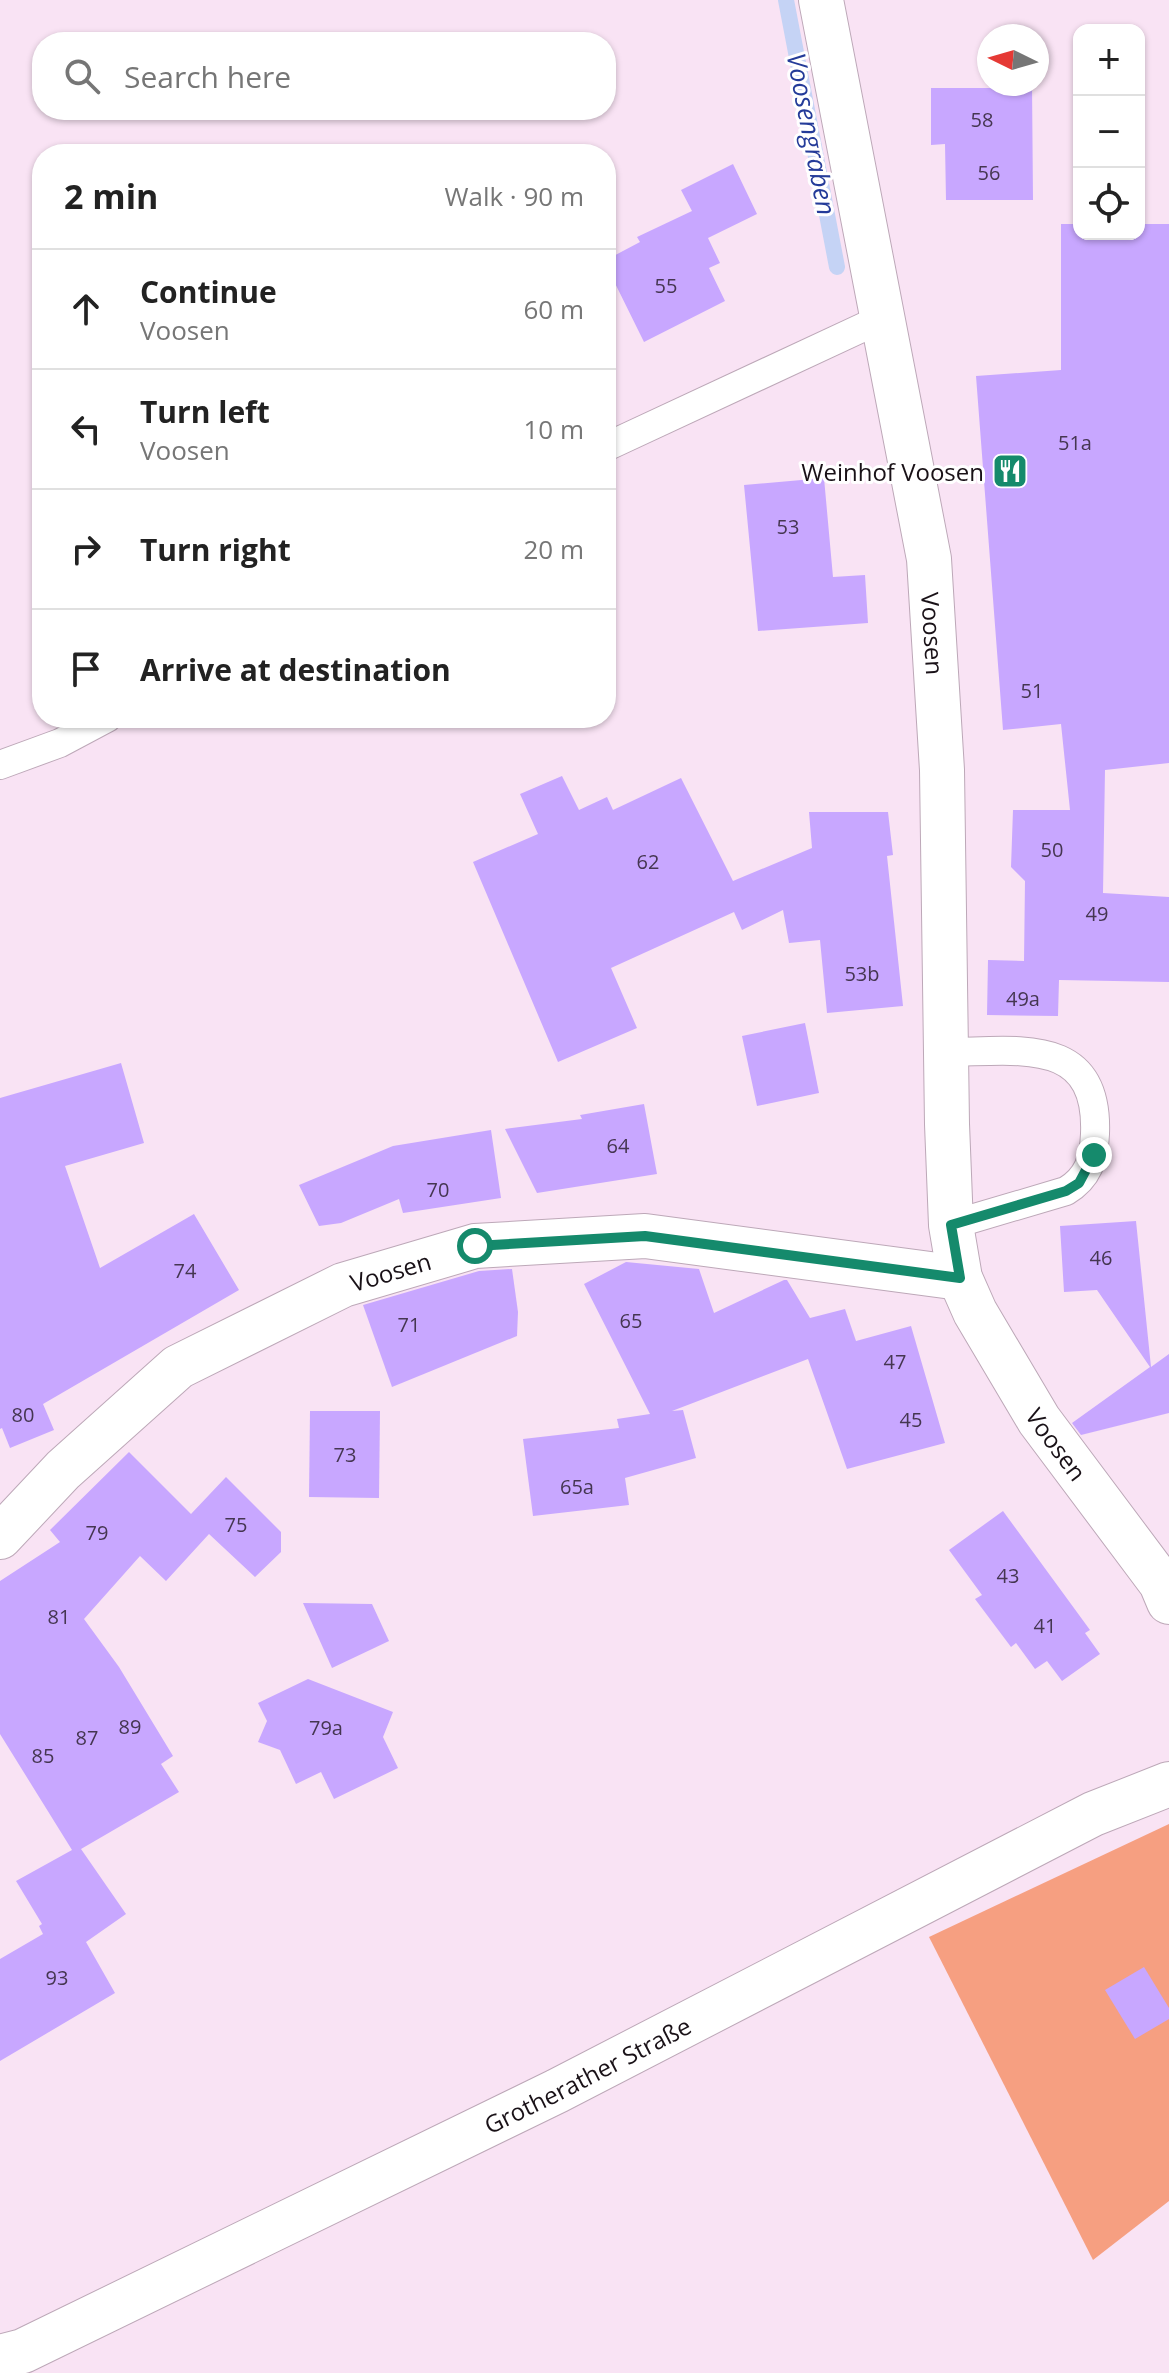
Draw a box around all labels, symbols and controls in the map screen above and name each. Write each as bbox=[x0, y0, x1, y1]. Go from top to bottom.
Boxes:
north arrow bbox=[977, 24, 1049, 96]
map controls bbox=[1073, 24, 1145, 240]
button: + bbox=[1073, 24, 1145, 96]
search box bbox=[32, 32, 616, 120]
water label: Voosengraben bbox=[779, 50, 845, 218]
icon: search bbox=[60, 54, 104, 98]
text: Search here bbox=[124, 56, 291, 97]
button: − bbox=[1073, 96, 1145, 168]
house number: 58 bbox=[971, 106, 993, 133]
house number: 56 bbox=[978, 159, 1000, 186]
button: locate bbox=[1073, 168, 1145, 240]
text: 2 min bbox=[64, 173, 158, 219]
text: Walk · 90 m bbox=[444, 178, 584, 214]
text: Continue bbox=[140, 271, 277, 312]
house number: 55 bbox=[655, 272, 677, 299]
icon: ahead bbox=[64, 287, 108, 331]
text: 60 m bbox=[523, 291, 584, 327]
text: Voosen bbox=[140, 312, 230, 348]
text: Turn left bbox=[140, 391, 270, 432]
icon: left bbox=[64, 407, 108, 451]
text: 10 m bbox=[523, 411, 584, 447]
house number: 51a bbox=[1058, 429, 1092, 456]
text: Voosen bbox=[140, 432, 230, 468]
restaurant icon: Weinhof Voosen bbox=[991, 452, 1029, 490]
place label: Weinhof Voosen bbox=[801, 455, 984, 488]
house number: 53 bbox=[777, 513, 799, 540]
icon: right bbox=[64, 527, 108, 571]
text: Turn right bbox=[140, 529, 291, 570]
text: 20 m bbox=[523, 531, 584, 567]
street label: Voosen bbox=[915, 591, 953, 676]
icon: arrive bbox=[64, 647, 108, 691]
text: Arrive at destination bbox=[140, 649, 451, 690]
house number: 51 bbox=[1021, 677, 1043, 704]
house number: 50 bbox=[1041, 836, 1063, 863]
house number: 62 bbox=[637, 848, 659, 875]
house number: 49 bbox=[1086, 900, 1108, 927]
house number: 53b bbox=[844, 960, 880, 987]
house number: 49a bbox=[1006, 985, 1040, 1012]
house number: 64 bbox=[607, 1132, 630, 1159]
route end bbox=[1076, 1137, 1112, 1173]
house number: 70 bbox=[427, 1176, 449, 1203]
route start bbox=[457, 1228, 493, 1264]
street label: Voosen bbox=[346, 1243, 435, 1299]
house number: 46 bbox=[1090, 1244, 1112, 1271]
house number: 74 bbox=[174, 1257, 197, 1284]
house number: 65 bbox=[620, 1307, 642, 1334]
house number: 71 bbox=[398, 1311, 420, 1338]
house number: 47 bbox=[884, 1348, 906, 1375]
house number: 80 bbox=[12, 1401, 34, 1428]
street label: Voosen bbox=[1019, 1402, 1095, 1487]
house number: 45 bbox=[900, 1406, 922, 1433]
house number: 73 bbox=[334, 1441, 356, 1468]
house number: 65a bbox=[560, 1473, 594, 1500]
house number: 75 bbox=[225, 1511, 247, 1538]
house number: 79 bbox=[86, 1519, 108, 1546]
house number: 43 bbox=[997, 1562, 1019, 1589]
house number: 81 bbox=[48, 1603, 70, 1630]
house number: 41 bbox=[1034, 1612, 1056, 1639]
house number: 89 bbox=[119, 1713, 141, 1740]
house number: 79a bbox=[309, 1714, 343, 1741]
house number: 87 bbox=[76, 1724, 98, 1751]
house number: 85 bbox=[32, 1742, 54, 1769]
house number: 93 bbox=[46, 1964, 68, 1991]
street label: Grotherather Straße bbox=[478, 2008, 696, 2141]

